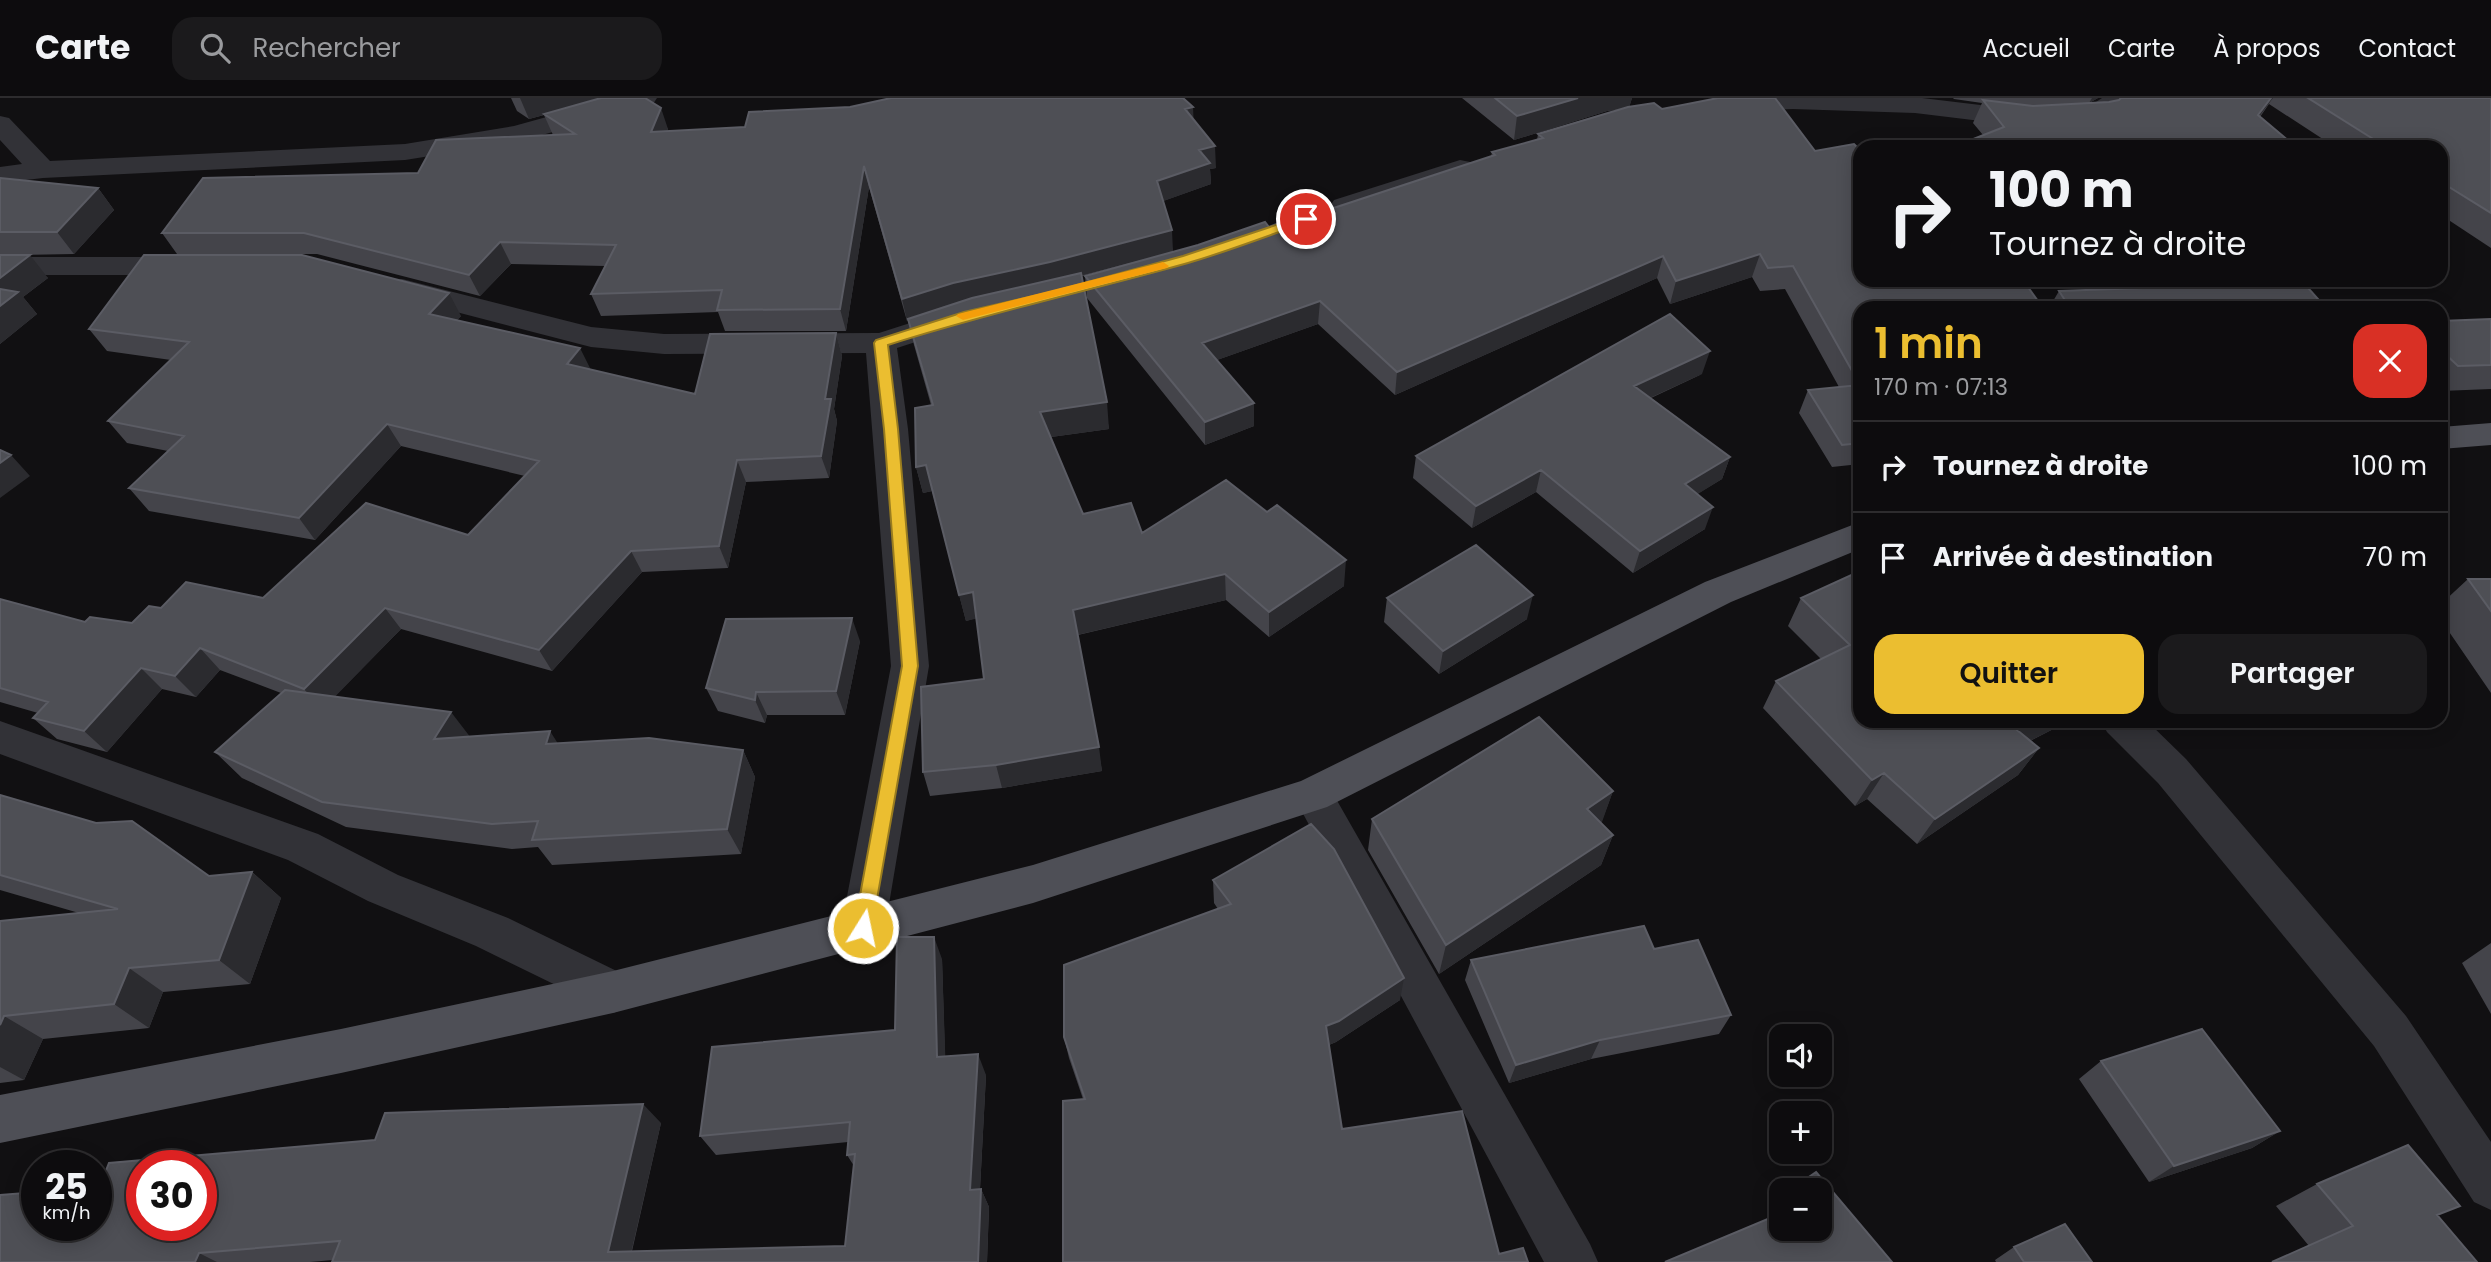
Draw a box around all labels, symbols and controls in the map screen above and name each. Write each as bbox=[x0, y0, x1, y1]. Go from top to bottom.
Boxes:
search box bbox=[172, 17, 662, 80]
text: Carte bbox=[35, 24, 130, 71]
icon: search bbox=[196, 29, 234, 67]
text: Rechercher bbox=[252, 30, 401, 66]
text: Accueil bbox=[1983, 32, 2070, 65]
text: Carte bbox=[2108, 32, 2175, 65]
text: À propos bbox=[2213, 32, 2320, 65]
text: Contact bbox=[2358, 32, 2456, 65]
text: 100 m bbox=[1989, 156, 2134, 224]
icon: right bbox=[1874, 168, 1965, 259]
pin bbox=[1276, 189, 1336, 249]
icon: arrive bbox=[1287, 200, 1325, 238]
text: Tournez à droite bbox=[1989, 221, 2246, 266]
text: 1 min bbox=[1874, 314, 1983, 373]
button: close bbox=[2353, 324, 2427, 398]
text: 170 m · 07:13 bbox=[1874, 371, 2008, 403]
icon: right bbox=[1874, 448, 1912, 486]
text: Tournez à droite bbox=[1933, 448, 2148, 484]
text: 100 m bbox=[2352, 448, 2427, 484]
icon: arrive bbox=[1874, 539, 1912, 577]
text: Arrivée à destination bbox=[1933, 539, 2213, 575]
text: 70 m bbox=[2363, 539, 2427, 575]
button: Quitter bbox=[1874, 634, 2144, 714]
button: Partager bbox=[2158, 634, 2427, 714]
position arrow bbox=[826, 891, 900, 965]
map controls bbox=[1769, 1024, 1832, 1241]
button: sound bbox=[1769, 1024, 1832, 1087]
button: + bbox=[1769, 1101, 1832, 1164]
speed limit sign: 30 bbox=[126, 1150, 217, 1241]
text: 25 bbox=[45, 1162, 88, 1211]
button: − bbox=[1769, 1178, 1832, 1241]
text: km/h bbox=[43, 1200, 90, 1225]

